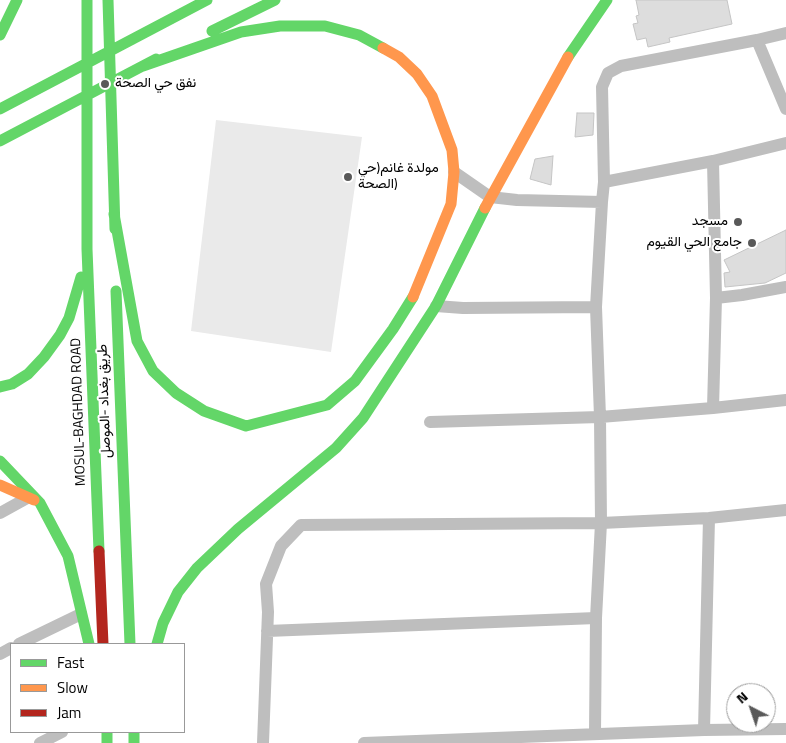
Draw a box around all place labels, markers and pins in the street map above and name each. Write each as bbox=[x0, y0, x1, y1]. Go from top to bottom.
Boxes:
place label: نفق حي الصحة bbox=[115, 76, 196, 92]
marker: نفق حي الصحة bbox=[99, 78, 111, 90]
place label: مولدة غانم(حي الصحة) bbox=[358, 161, 439, 193]
marker: مولدة غانم(حي الصحة) bbox=[342, 171, 354, 183]
place label: مسجد bbox=[692, 214, 728, 230]
marker: مسجد bbox=[732, 216, 744, 228]
place label: جامع الحي القيوم bbox=[646, 235, 742, 251]
marker: جامع الحي القيوم bbox=[746, 237, 758, 249]

